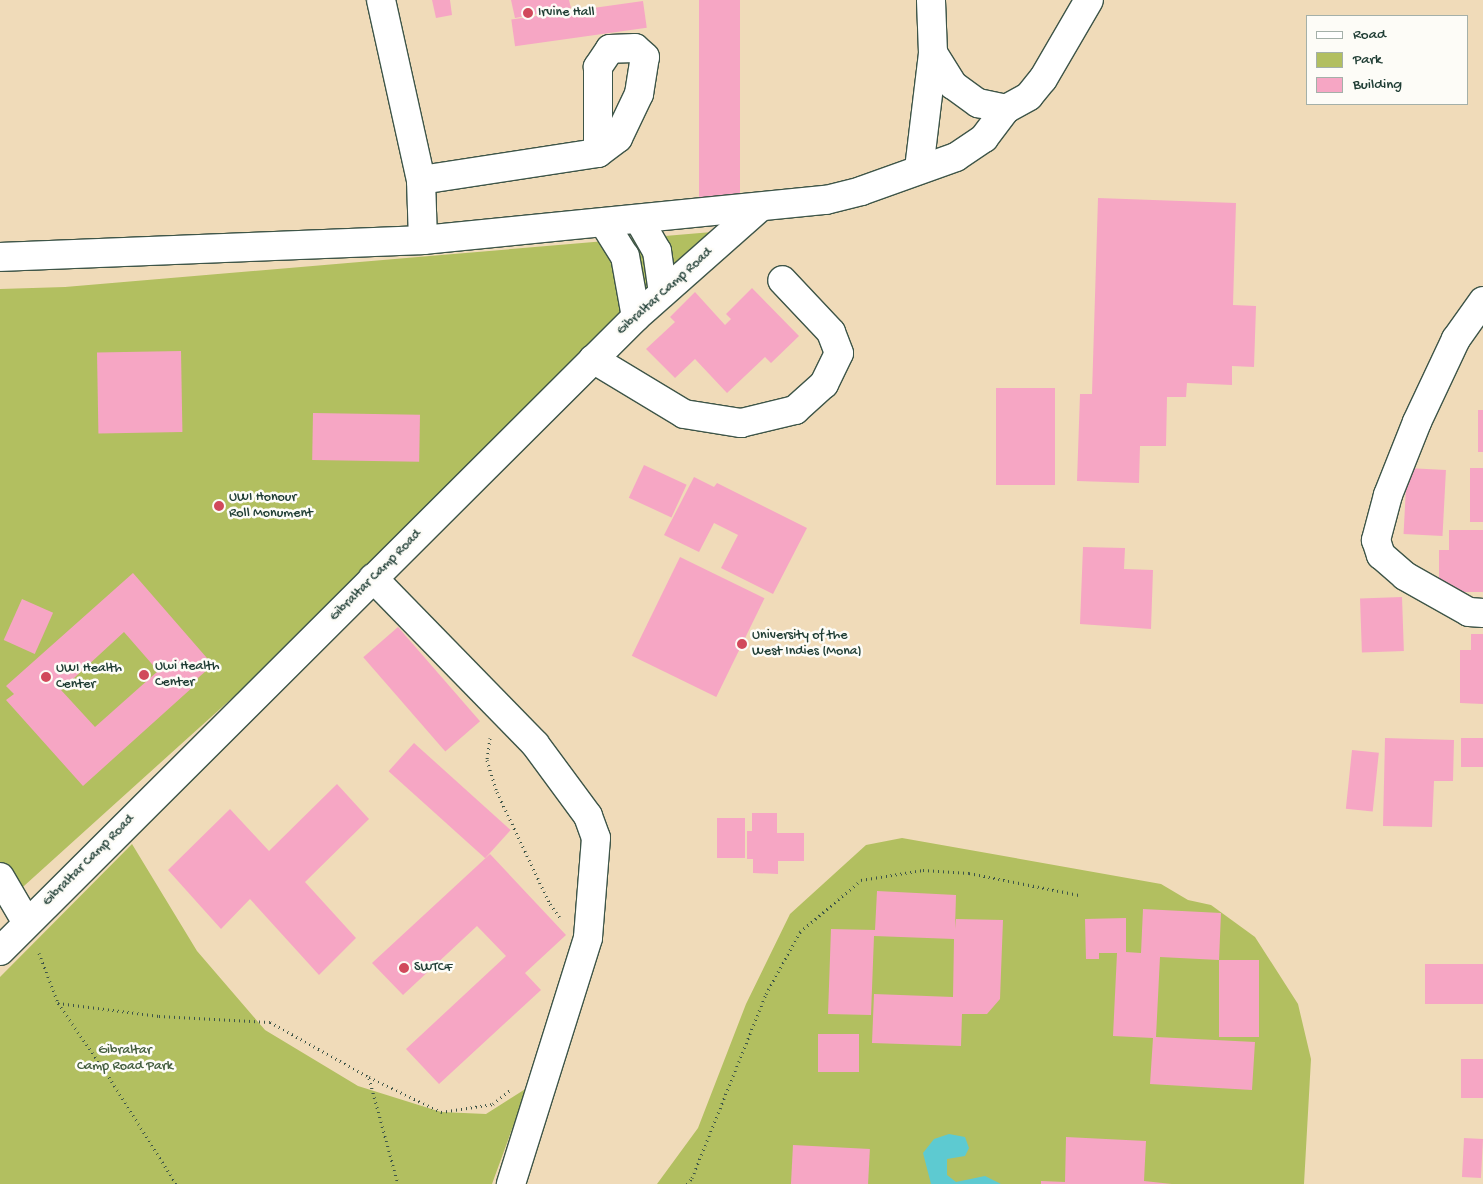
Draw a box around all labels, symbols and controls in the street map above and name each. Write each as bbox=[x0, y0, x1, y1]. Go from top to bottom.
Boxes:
place label: Irvine Hall bbox=[538, 5, 595, 21]
marker: Irvine Hall bbox=[522, 7, 534, 19]
legend bbox=[1306, 15, 1468, 105]
text: Road bbox=[1353, 26, 1386, 44]
text: Park bbox=[1353, 51, 1382, 69]
text: Building bbox=[1353, 76, 1402, 94]
street label: Gibraltar Camp Road bbox=[614, 245, 716, 339]
place label: UWI Honour Roll Monument bbox=[229, 490, 313, 522]
marker: UWI Honour Roll Monument bbox=[213, 500, 225, 512]
street label: Gibraltar Camp Road bbox=[327, 527, 425, 625]
place label: University of the West Indies (Mona) bbox=[752, 628, 862, 660]
marker: University of the West Indies (Mona) bbox=[736, 638, 748, 650]
place label: Uwi Health Center bbox=[155, 659, 220, 692]
place label: UWI Health Center bbox=[56, 661, 122, 694]
marker: Uwi Health Center bbox=[137, 668, 151, 682]
marker: UWI Health Center bbox=[40, 671, 52, 683]
street label: Gibraltar Camp Road bbox=[40, 812, 138, 910]
place label: SWTCF bbox=[414, 960, 453, 976]
marker: SWTCF bbox=[398, 962, 410, 974]
park label: Gibraltar Camp Road Park bbox=[77, 1043, 173, 1076]

